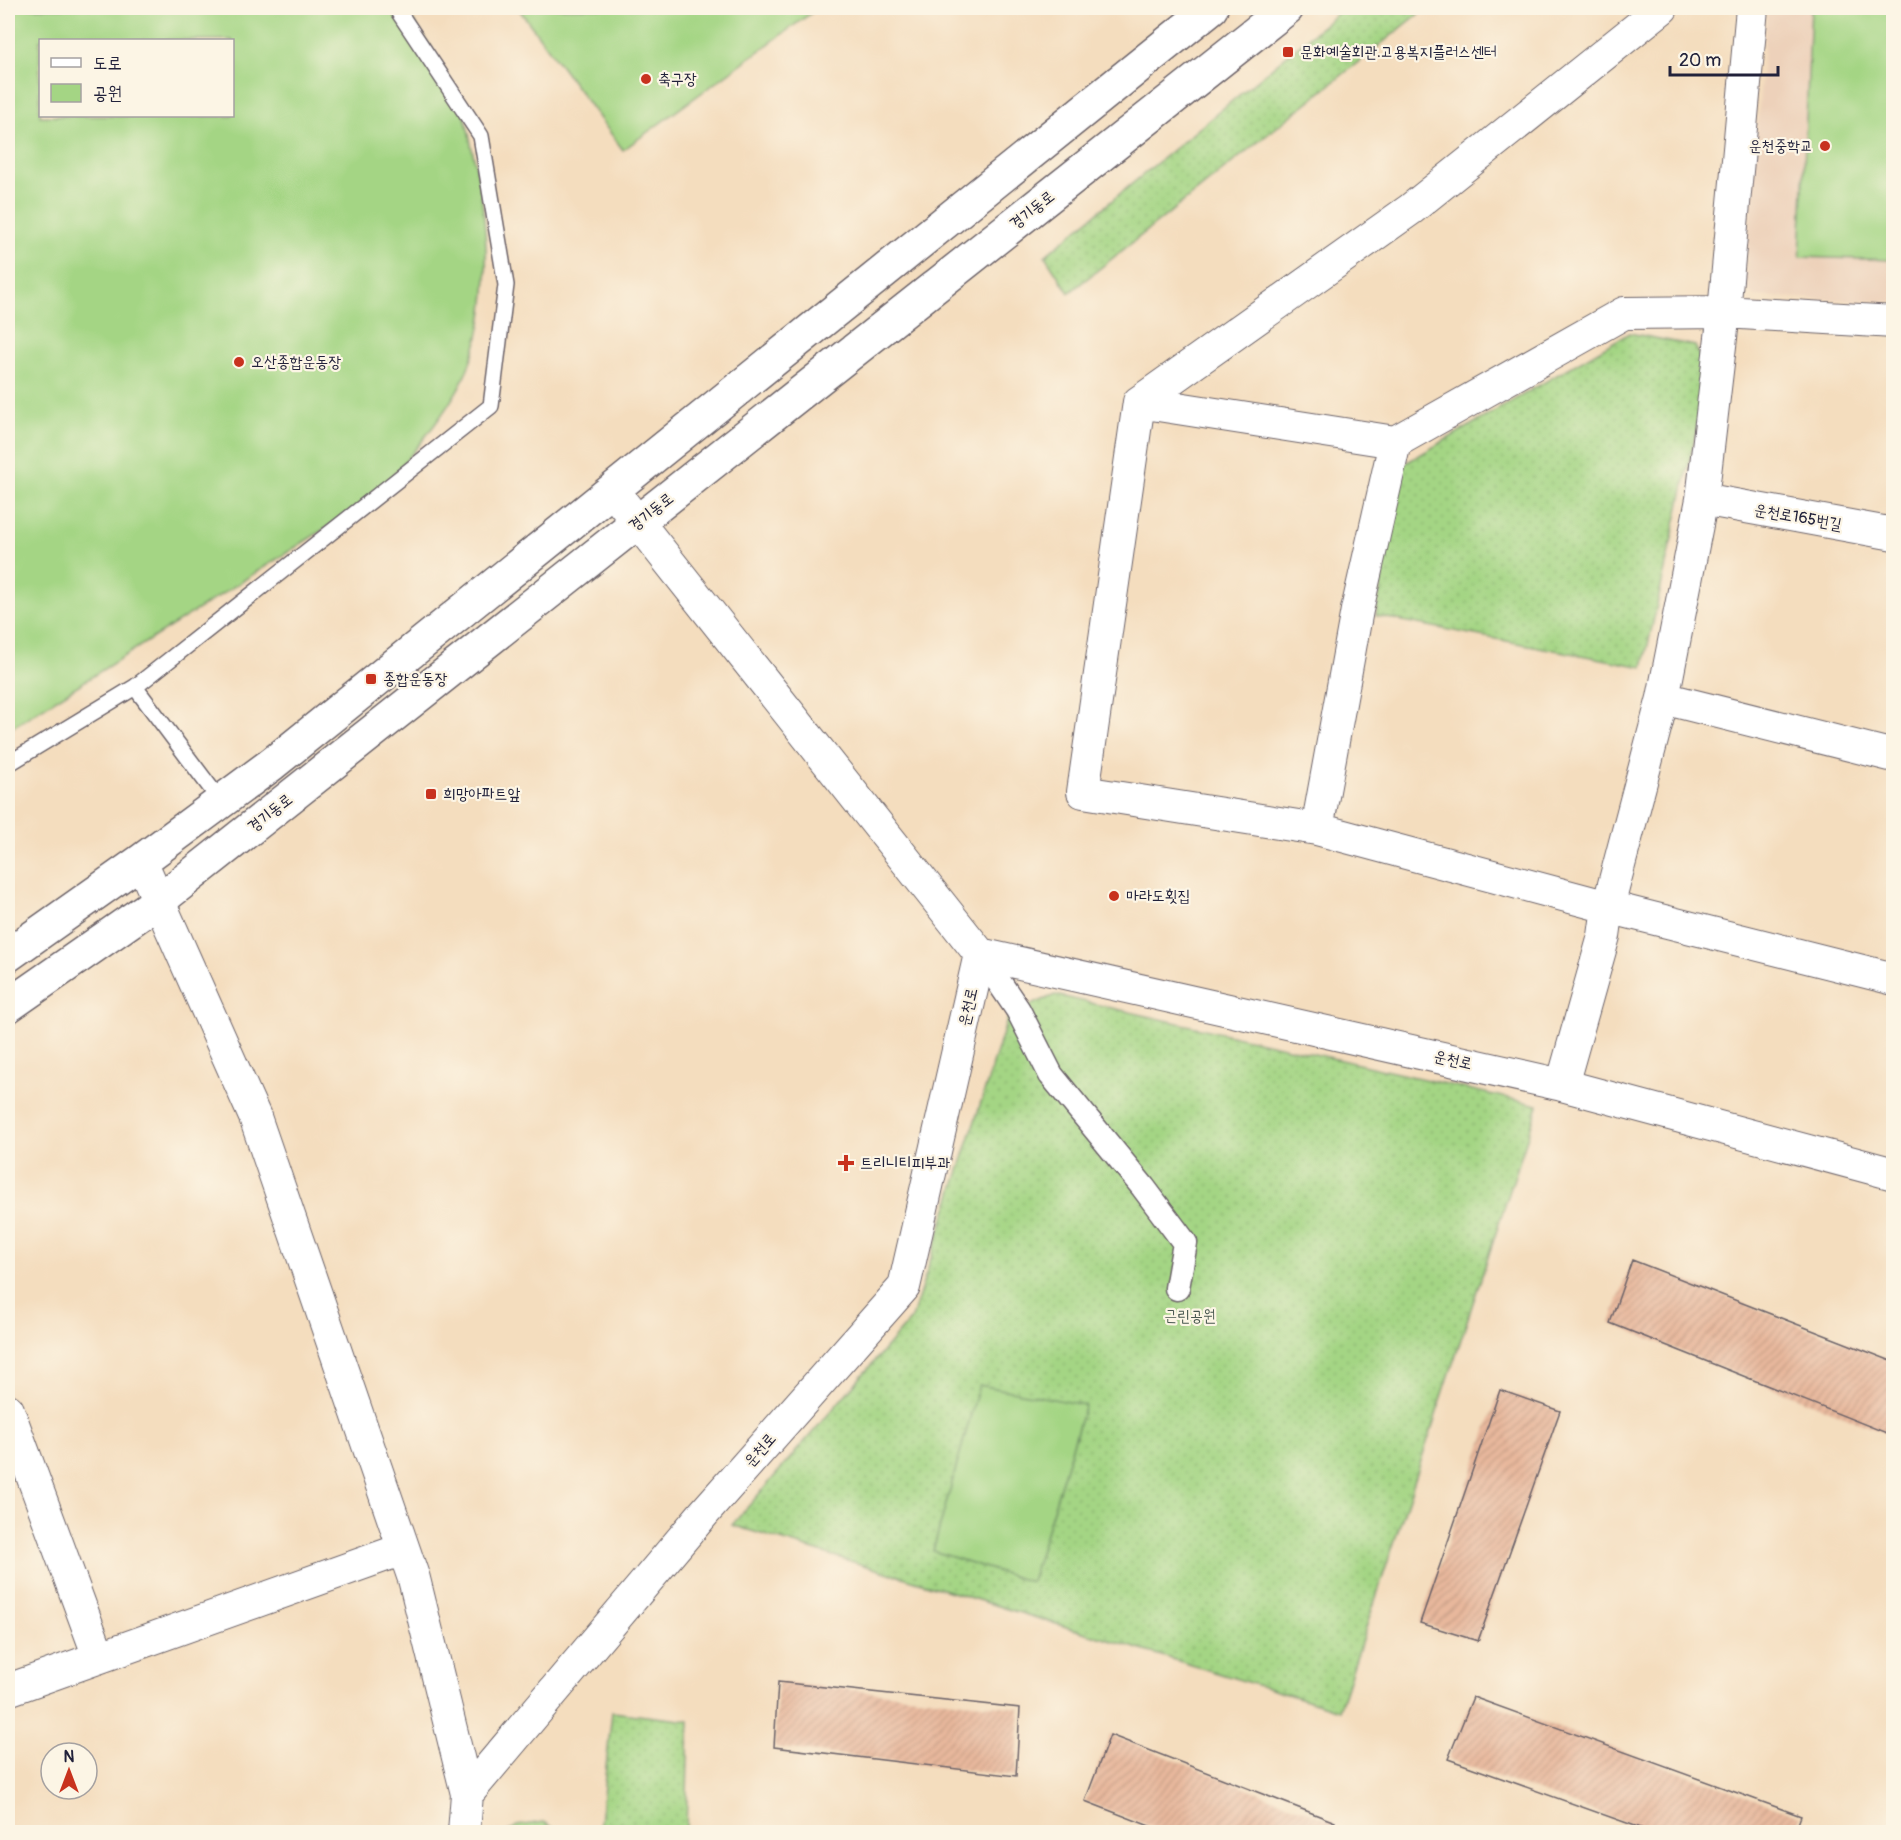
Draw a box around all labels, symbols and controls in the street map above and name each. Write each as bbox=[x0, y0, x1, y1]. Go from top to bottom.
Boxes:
legend bbox=[39, 39, 234, 117]
scale bar bbox=[1670, 39, 1778, 77]
place label: 문화예술회관.고용복지플러스센터 bbox=[1300, 42, 1497, 62]
marker: 문화예술회관.고용복지플러스센터 bbox=[1281, 45, 1295, 59]
text: 20 m bbox=[1679, 49, 1721, 72]
text: 도로 bbox=[93, 52, 122, 75]
place label: 축구장 bbox=[658, 69, 697, 89]
marker: 축구장 bbox=[639, 72, 653, 86]
text: 공원 bbox=[93, 82, 122, 105]
place label: 운천중학교 bbox=[1749, 136, 1813, 156]
marker: 운천중학교 bbox=[1818, 139, 1832, 153]
street label: 경기동로 bbox=[1006, 186, 1058, 234]
place label: 오산종합운동장 bbox=[251, 352, 341, 372]
marker: 오산종합운동장 bbox=[232, 355, 246, 369]
street label: 경기동로 bbox=[625, 488, 677, 536]
street label: 운천로165번길 bbox=[1753, 499, 1843, 535]
place label: 종합운동장 bbox=[383, 669, 448, 689]
marker: 종합운동장 bbox=[364, 672, 378, 686]
place label: 희망아파트앞 bbox=[443, 784, 520, 804]
marker: 희망아파트앞 bbox=[424, 787, 438, 801]
street label: 경기동로 bbox=[244, 789, 296, 837]
place label: 마라도횟집 bbox=[1126, 886, 1190, 906]
marker: 마라도횟집 bbox=[1107, 889, 1121, 903]
street label: 운천로 bbox=[954, 986, 982, 1028]
street label: 운천로 bbox=[1432, 1046, 1474, 1074]
place label: 트리니티피부과 bbox=[860, 1153, 950, 1173]
marker: 트리니티피부과 bbox=[837, 1154, 855, 1172]
park label: 근린공원 bbox=[1164, 1306, 1216, 1326]
street label: 운천로 bbox=[740, 1429, 780, 1471]
north arrow bbox=[39, 1741, 99, 1801]
text: N bbox=[64, 1747, 75, 1767]

